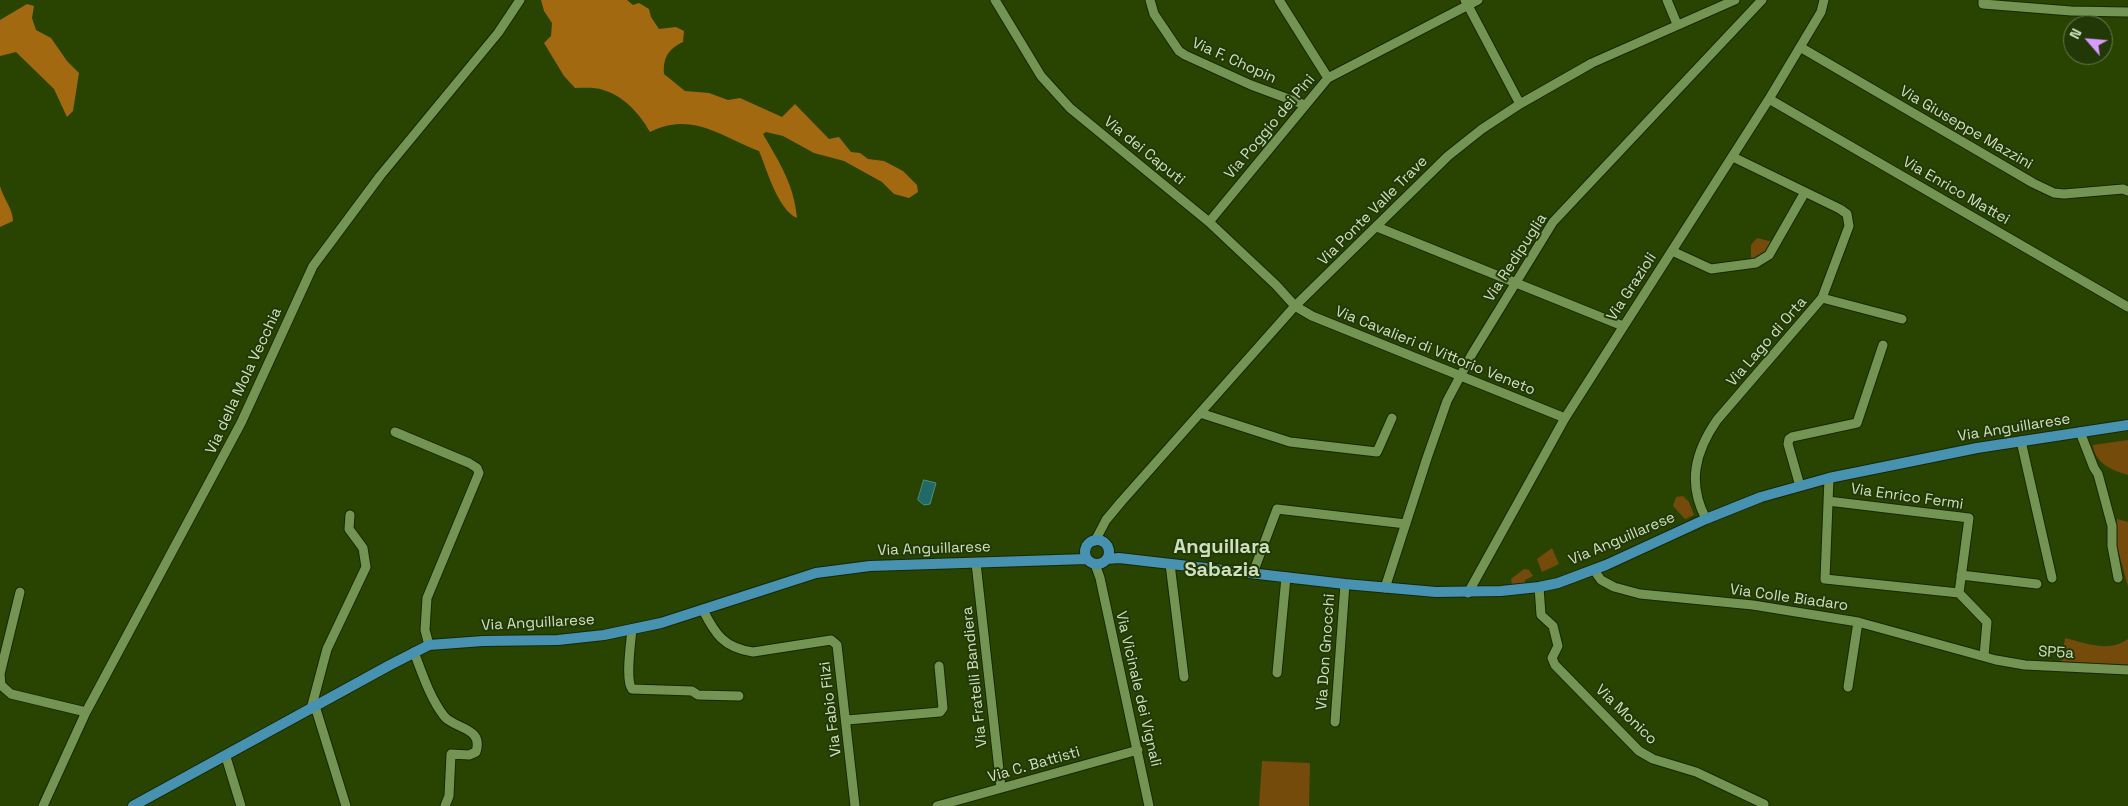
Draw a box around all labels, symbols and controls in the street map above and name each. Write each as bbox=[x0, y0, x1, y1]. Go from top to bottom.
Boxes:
north arrow bbox=[2063, 15, 2113, 65]
text: N bbox=[2065, 25, 2086, 42]
street label: Via F. Chopin bbox=[1189, 34, 1279, 88]
street label: Via Poggio dei Pini bbox=[1221, 71, 1319, 183]
street label: Via Giuseppe Mazzini bbox=[1896, 83, 2036, 173]
street label: Via dei Caputi bbox=[1100, 113, 1188, 189]
street label: Via Ponte Valle Trave bbox=[1315, 153, 1431, 269]
street label: Via Enrico Mattei bbox=[1899, 153, 2013, 229]
street label: Via Redipuglia bbox=[1481, 211, 1551, 305]
street label: Via Grazioli bbox=[1603, 250, 1661, 324]
street label: Via Lago di Orta bbox=[1723, 293, 1811, 391]
street label: Via Cavalieri di Vittorio Veneto bbox=[1332, 303, 1538, 399]
street label: Via della Mola Vecchia bbox=[202, 305, 286, 457]
street label: Via Anguillarese bbox=[1956, 410, 2072, 446]
street label: Via Enrico Fermi bbox=[1849, 480, 1965, 514]
street label: Via Anguillarese bbox=[1566, 509, 1678, 569]
district label: Anguillara Sabazia bbox=[1174, 536, 1270, 583]
street label: Via Anguillarese bbox=[877, 538, 991, 560]
street label: Via Colle Biadaro bbox=[1729, 581, 1849, 615]
street label: Via Don Gnocchi bbox=[1313, 593, 1339, 711]
street label: Via Fratelli Bandiera bbox=[959, 606, 991, 748]
street label: Via Vicinale dei Vignali bbox=[1111, 609, 1165, 769]
street label: Via Anguillarese bbox=[481, 611, 595, 635]
street label: SP5a bbox=[2038, 643, 2074, 663]
street label: Via Fabio Filzi bbox=[816, 661, 846, 757]
street label: Via Monico bbox=[1591, 681, 1661, 749]
street label: Via C. Battisti bbox=[986, 743, 1082, 787]

